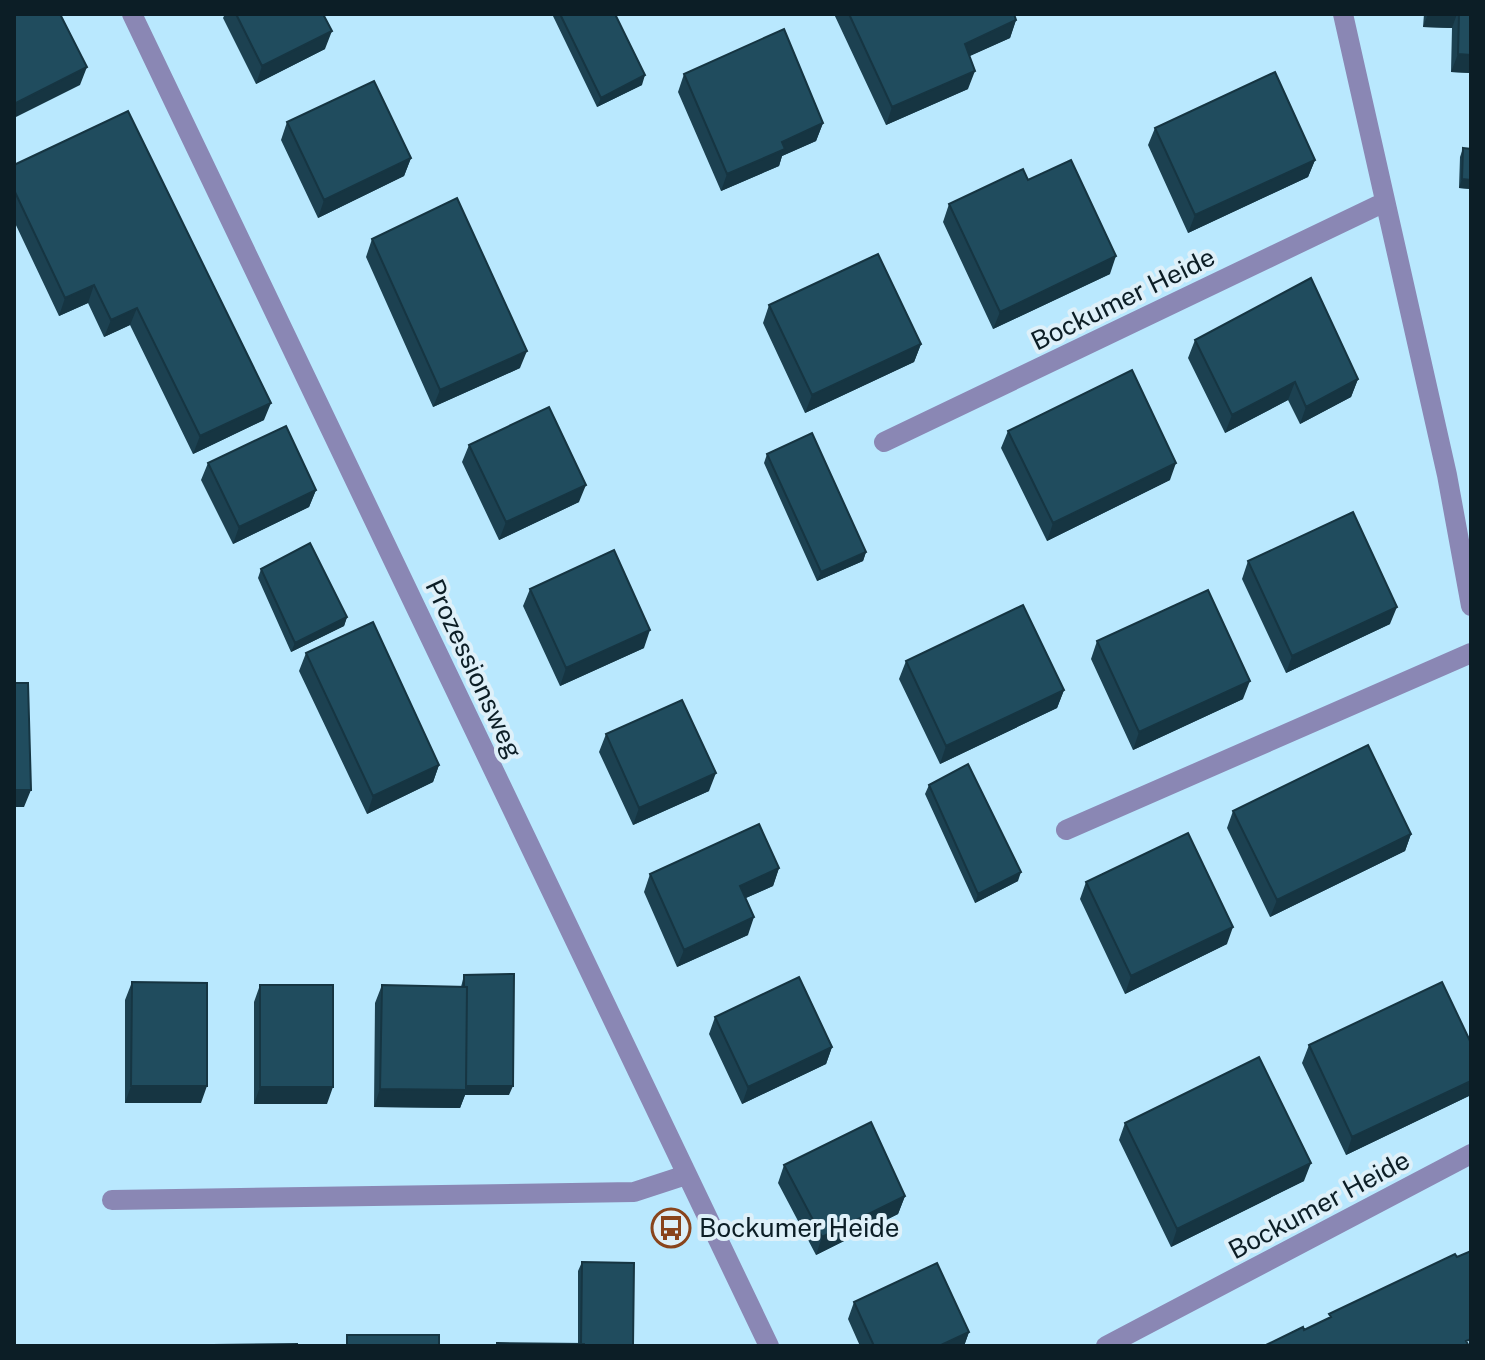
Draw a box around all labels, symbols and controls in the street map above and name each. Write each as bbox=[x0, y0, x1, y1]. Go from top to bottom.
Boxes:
street label: Bockumer Heide bbox=[1026, 241, 1220, 356]
street label: Prozessionsweg bbox=[419, 574, 530, 763]
street label: Bockumer Heide bbox=[1223, 1144, 1415, 1265]
bus stop icon: Bockumer Heide bbox=[650, 1207, 692, 1249]
place label: Bockumer Heide bbox=[699, 1212, 900, 1243]

